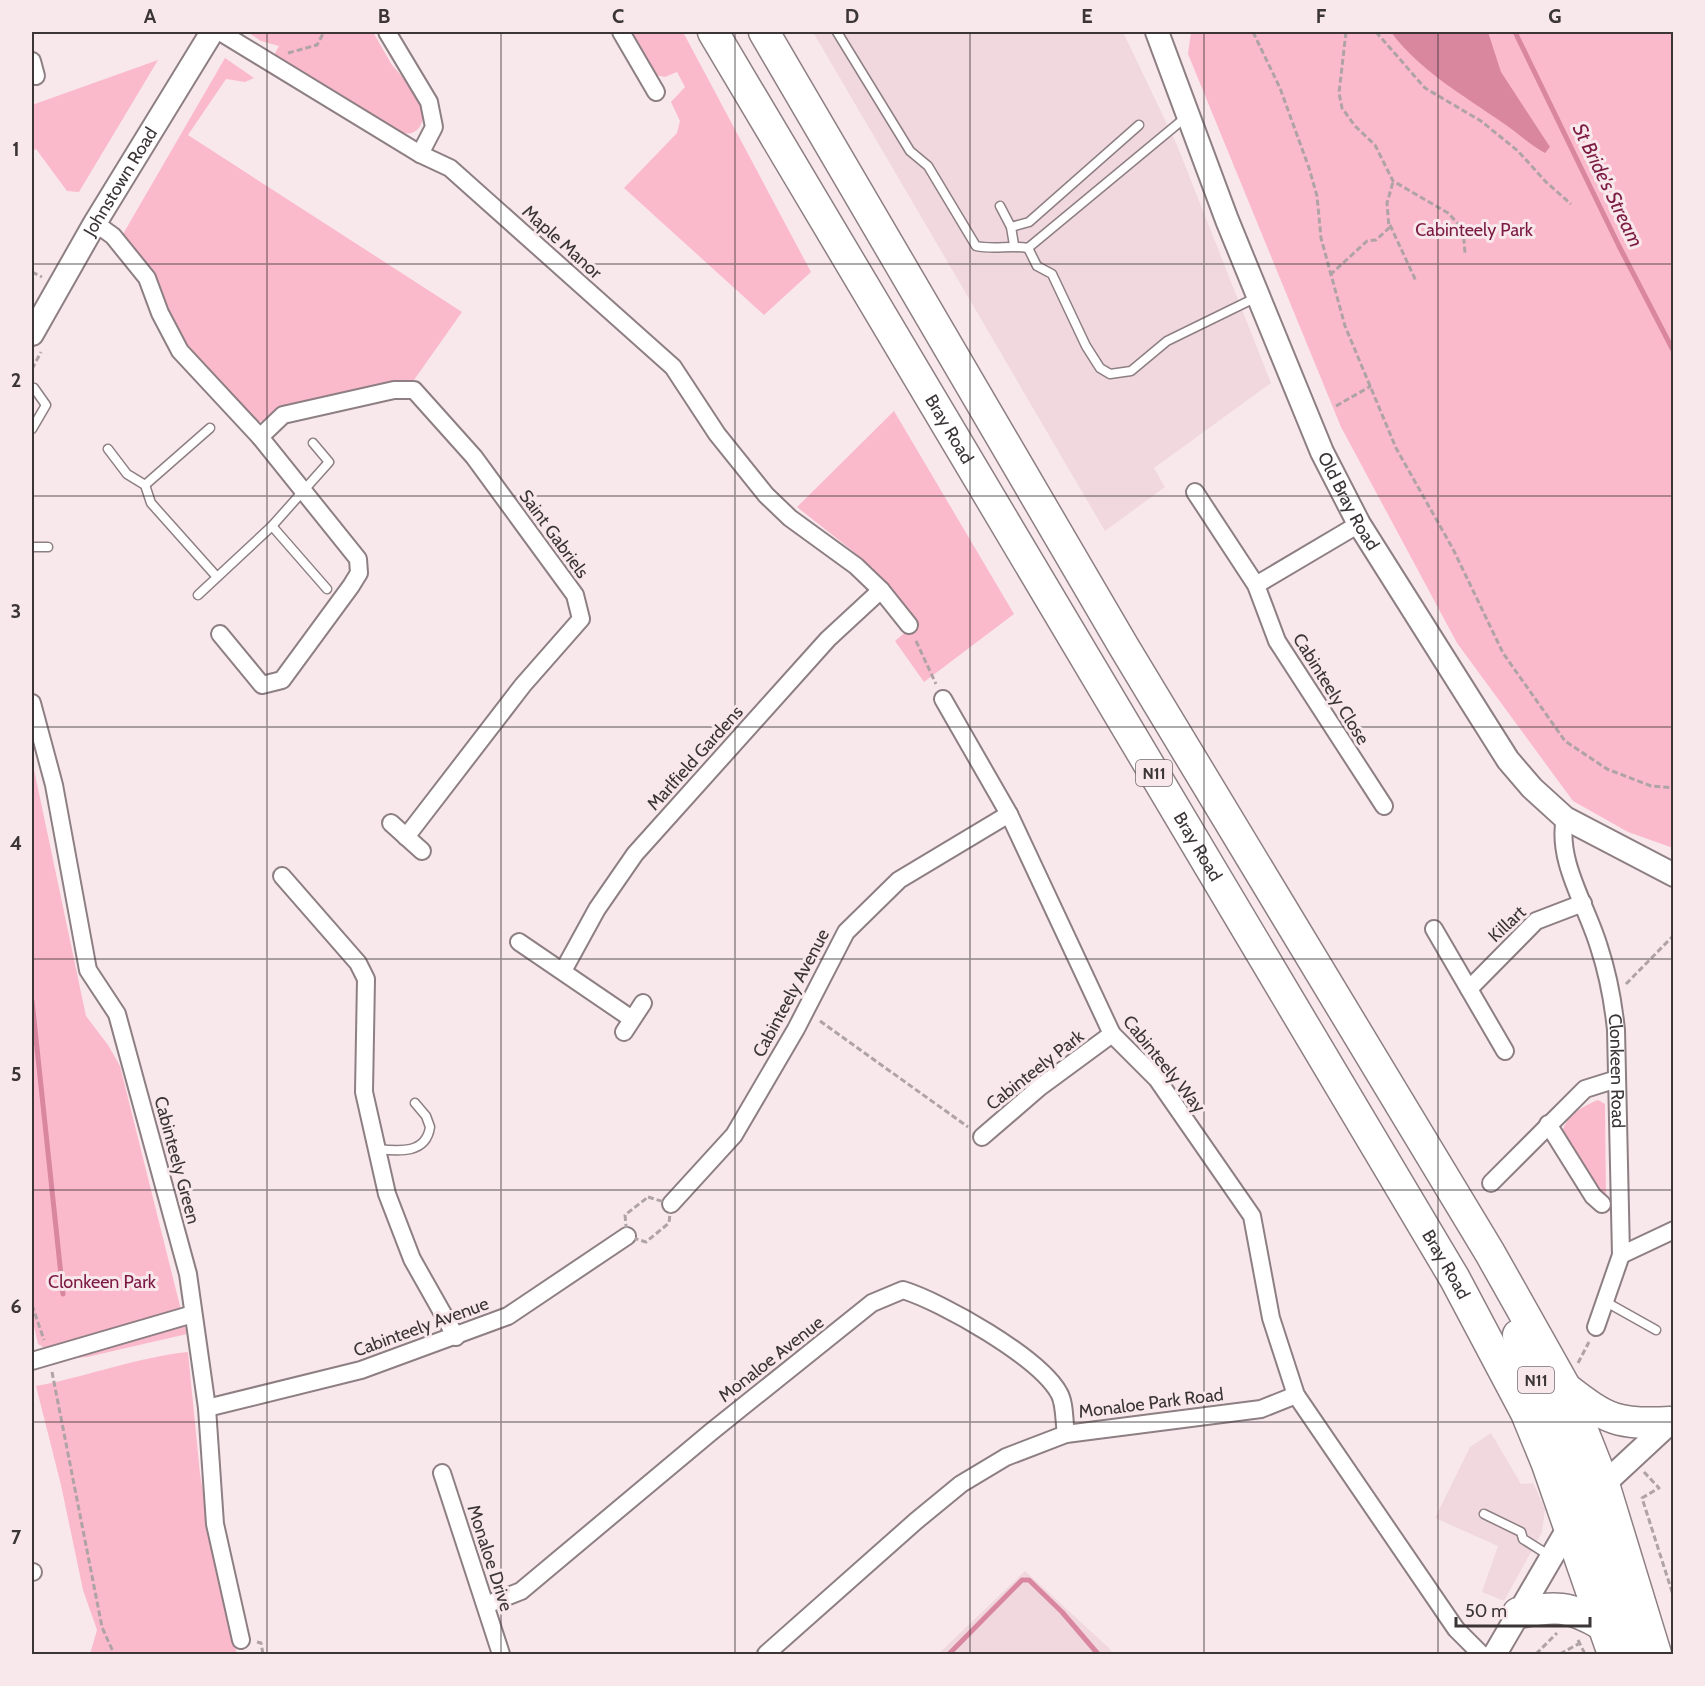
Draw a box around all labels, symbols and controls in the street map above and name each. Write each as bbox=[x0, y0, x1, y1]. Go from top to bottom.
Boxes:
text: A bbox=[144, 4, 157, 28]
text: B bbox=[378, 4, 390, 28]
text: C bbox=[612, 4, 624, 28]
text: D bbox=[845, 4, 859, 28]
text: E bbox=[1081, 4, 1093, 28]
text: F bbox=[1316, 4, 1327, 28]
text: G bbox=[1548, 4, 1562, 28]
water label: St Bride's Stream bbox=[1568, 119, 1648, 251]
street label: Johnstown Road bbox=[78, 123, 162, 241]
text: 1 bbox=[12, 137, 20, 161]
street label: Maple Manor bbox=[518, 201, 607, 284]
park label: Cabinteely Park bbox=[1415, 219, 1534, 241]
text: 2 bbox=[11, 368, 21, 392]
street label: Bray Road bbox=[920, 390, 978, 468]
street label: Old Bray Road bbox=[1313, 448, 1384, 554]
street label: Saint Gabriels bbox=[514, 485, 594, 583]
text: 3 bbox=[11, 599, 21, 623]
street label: Cabinteely Close bbox=[1288, 629, 1374, 749]
street label: Marlfield Gardens bbox=[642, 701, 748, 815]
road number: N11 bbox=[1136, 760, 1172, 786]
street label: Bray Road bbox=[1169, 808, 1227, 885]
text: 4 bbox=[10, 831, 22, 855]
street label: Killart bbox=[1484, 901, 1530, 947]
street label: Cabinteely Avenue bbox=[748, 925, 834, 1061]
street label: Cabinteely Way bbox=[1118, 1011, 1210, 1117]
street label: Clonkeen Road bbox=[1603, 1012, 1629, 1128]
street label: Cabinteely Park bbox=[982, 1025, 1089, 1115]
text: 5 bbox=[11, 1062, 21, 1086]
street label: Cabinteely Green bbox=[149, 1094, 205, 1226]
street label: Bray Road bbox=[1417, 1226, 1475, 1303]
park label: Clonkeen Park bbox=[48, 1271, 157, 1293]
street label: Cabinteely Avenue bbox=[350, 1292, 492, 1362]
text: 6 bbox=[10, 1294, 22, 1318]
street label: Monaloe Avenue bbox=[714, 1311, 828, 1407]
road number: N11 bbox=[1518, 1367, 1554, 1393]
street label: Monaloe Park Road bbox=[1077, 1383, 1225, 1423]
street label: Monaloe Drive bbox=[462, 1502, 518, 1614]
text: 7 bbox=[11, 1525, 22, 1549]
scale bar bbox=[1456, 1590, 1590, 1628]
text: 50 m bbox=[1465, 1600, 1507, 1622]

